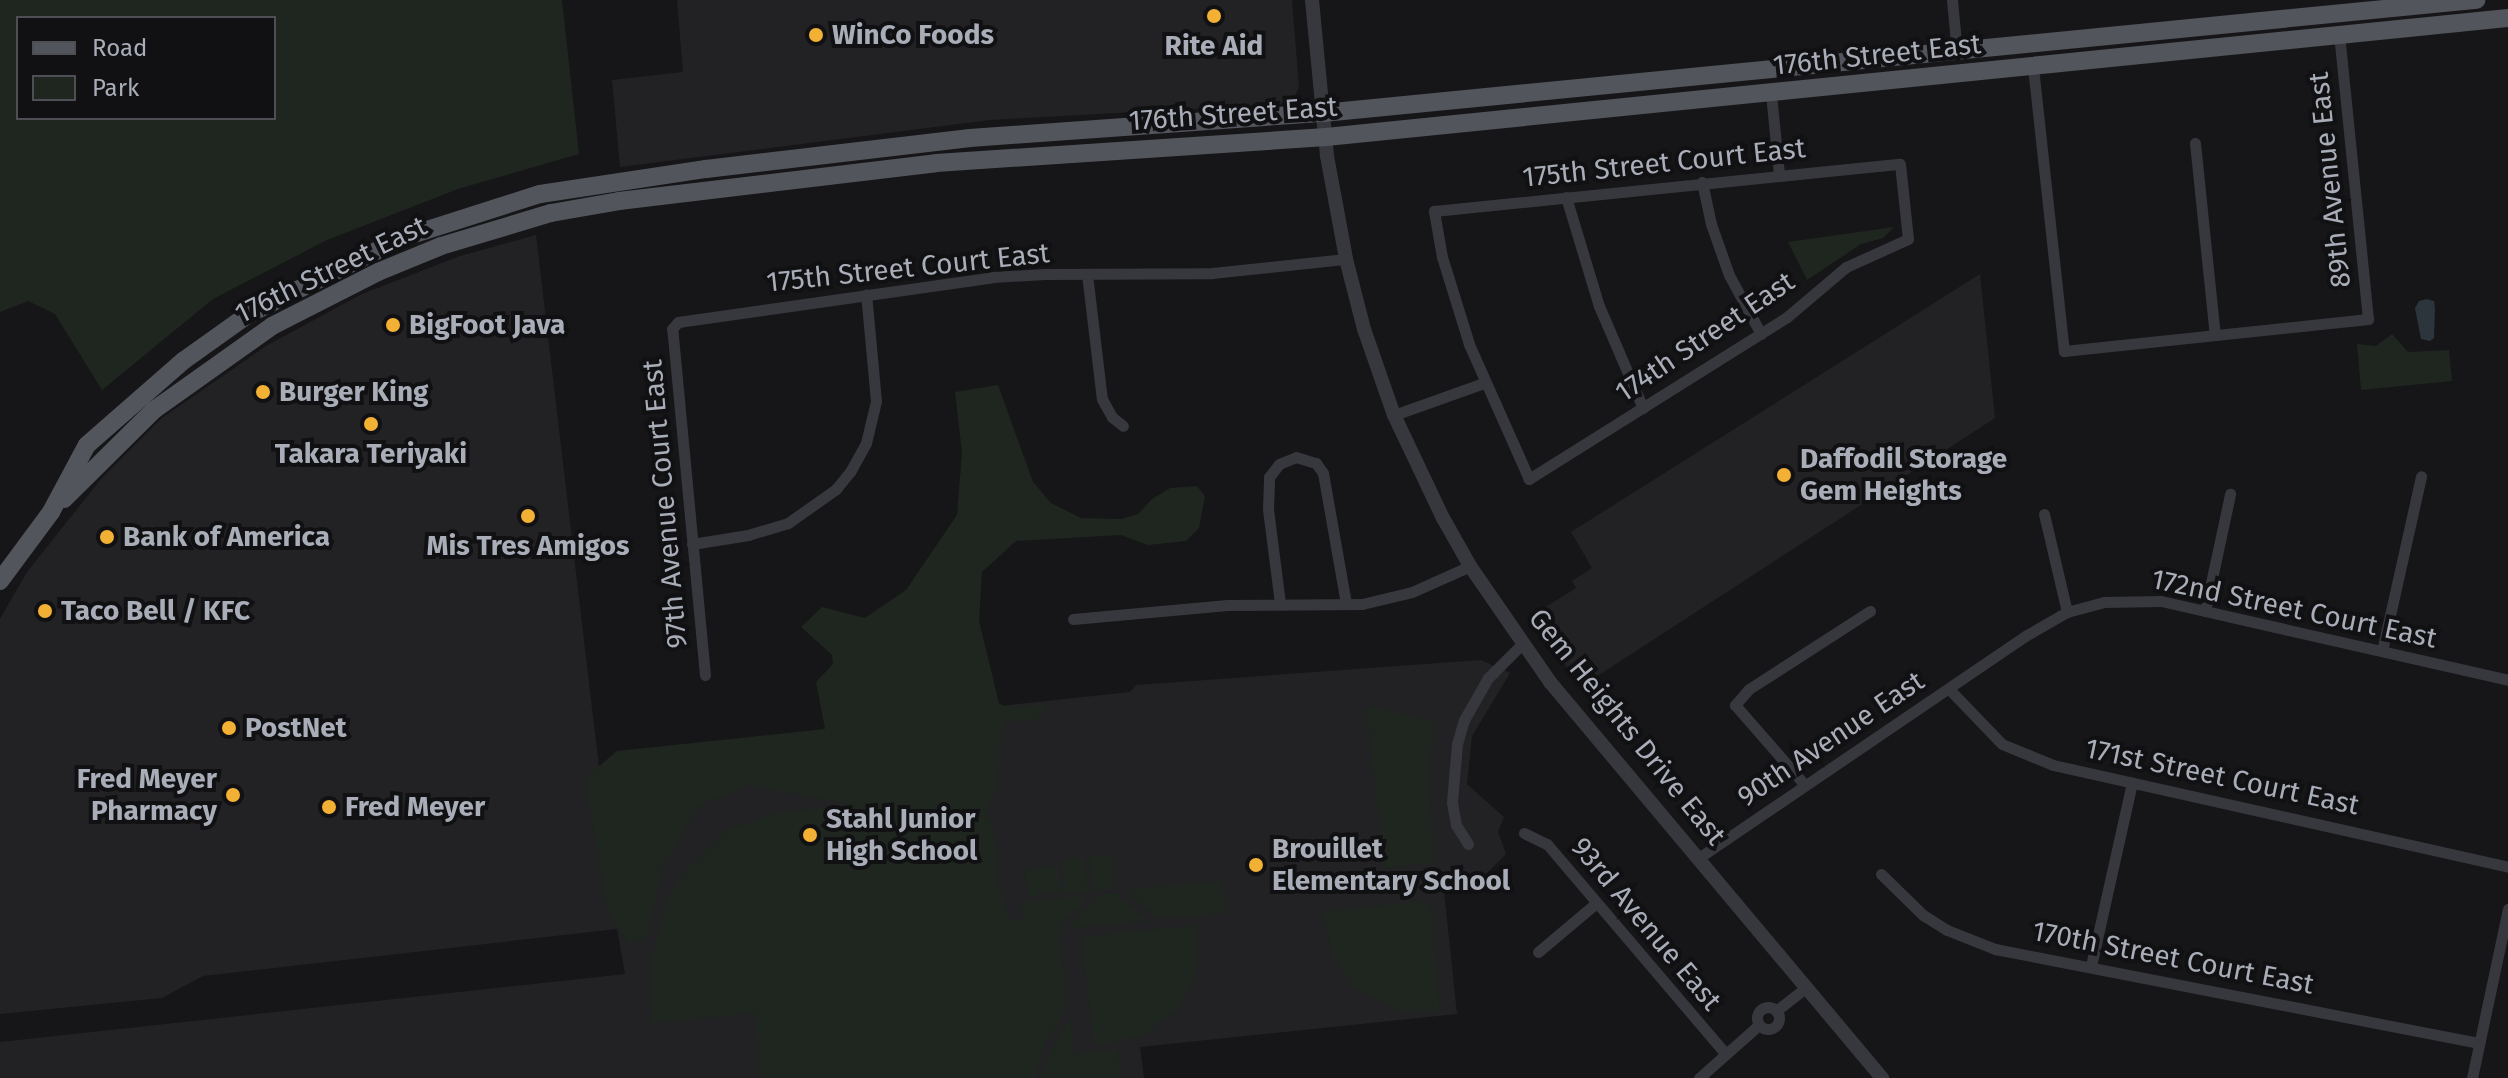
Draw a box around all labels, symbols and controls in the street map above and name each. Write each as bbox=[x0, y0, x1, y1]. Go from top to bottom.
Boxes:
marker: Rite Aid bbox=[1205, 7, 1223, 25]
legend bbox=[16, 16, 276, 120]
place label: WinCo Foods bbox=[832, 18, 994, 52]
marker: WinCo Foods bbox=[807, 26, 825, 44]
street label: 176th Street East bbox=[1771, 27, 1983, 83]
place label: Rite Aid bbox=[1165, 29, 1263, 63]
text: Road bbox=[92, 34, 147, 62]
street label: 89th Avenue East bbox=[2302, 70, 2358, 290]
text: Park bbox=[92, 74, 139, 102]
street label: 176th Street East bbox=[1128, 90, 1338, 138]
street label: 175th Street Court East bbox=[1521, 131, 1807, 195]
street label: 176th Street East bbox=[230, 209, 432, 331]
street label: 175th Street Court East bbox=[765, 236, 1051, 300]
street label: 174th Street East bbox=[1609, 265, 1801, 409]
place label: BigFoot Java bbox=[409, 308, 565, 342]
marker: BigFoot Java bbox=[384, 316, 402, 334]
street label: 97th Avenue Court East bbox=[636, 358, 694, 650]
place label: Burger King bbox=[279, 375, 429, 409]
marker: Burger King bbox=[254, 383, 272, 401]
marker: Takara Teriyaki bbox=[362, 415, 380, 433]
place label: Takara Teriyaki bbox=[275, 437, 467, 471]
place label: Daffodil Storage Gem Heights bbox=[1800, 442, 2007, 508]
marker: Daffodil Storage Gem Heights bbox=[1775, 466, 1793, 484]
marker: Mis Tres Amigos bbox=[519, 507, 537, 525]
place label: Bank of America bbox=[123, 520, 330, 554]
marker: Bank of America bbox=[98, 528, 116, 546]
place label: Mis Tres Amigos bbox=[426, 529, 630, 563]
street label: 172nd Street Court East bbox=[2148, 562, 2440, 656]
place label: Taco Bell / KFC bbox=[61, 594, 250, 628]
marker: Taco Bell / KFC bbox=[36, 602, 54, 620]
street label: Gem Heights Drive East bbox=[1521, 602, 1733, 852]
street label: 90th Avenue East bbox=[1731, 664, 1931, 814]
place label: PostNet bbox=[245, 711, 346, 745]
marker: PostNet bbox=[220, 719, 238, 737]
street label: 171st Street Court East bbox=[2082, 732, 2362, 822]
place label: Fred Meyer Pharmacy bbox=[77, 762, 217, 828]
marker: Fred Meyer Pharmacy bbox=[224, 786, 242, 804]
place label: Fred Meyer bbox=[345, 790, 485, 824]
marker: Fred Meyer bbox=[320, 798, 338, 816]
place label: Stahl Junior High School bbox=[826, 802, 977, 868]
marker: Stahl Junior High School bbox=[801, 826, 819, 844]
street label: 93rd Avenue East bbox=[1564, 831, 1728, 1017]
place label: Brouillet Elementary School bbox=[1272, 832, 1510, 898]
marker: Brouillet Elementary School bbox=[1247, 856, 1265, 874]
street label: 170th Street Court East bbox=[2029, 914, 2317, 1002]

